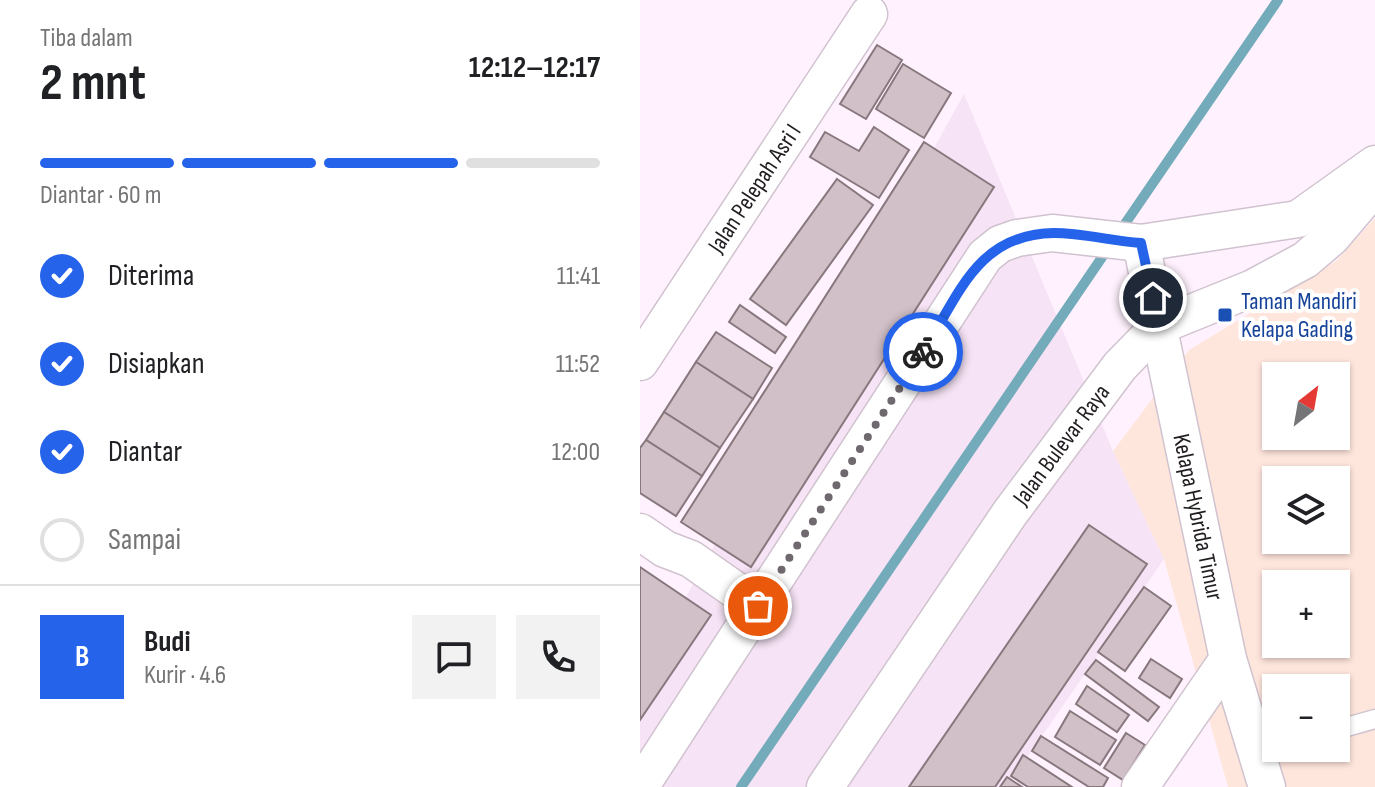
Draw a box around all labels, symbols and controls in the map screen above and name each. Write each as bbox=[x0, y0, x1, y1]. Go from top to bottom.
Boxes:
text: Tiba dalam bbox=[40, 23, 133, 54]
text: 12:12–12:17 bbox=[469, 50, 600, 86]
text: 2 mnt bbox=[40, 52, 146, 115]
street label: Jalan Pelepah Asri I bbox=[701, 118, 807, 259]
text: Diantar · 60 m bbox=[40, 180, 161, 211]
icon: check bbox=[40, 254, 84, 298]
text: Diterima bbox=[108, 258, 194, 294]
text: 11:41 bbox=[557, 261, 600, 292]
pin bbox=[1119, 264, 1187, 332]
icon: home bbox=[1131, 276, 1175, 320]
place label: Taman Mandiri Kelapa Gading bbox=[1241, 287, 1357, 344]
marker: Taman Mandiri Kelapa Gading bbox=[1216, 306, 1234, 324]
courier bbox=[883, 312, 963, 392]
icon: bike bbox=[901, 330, 945, 374]
icon: check bbox=[40, 342, 84, 386]
text: Disiapkan bbox=[108, 346, 205, 382]
text: 11:52 bbox=[556, 349, 600, 380]
north arrow bbox=[1262, 362, 1350, 450]
map controls bbox=[1262, 362, 1350, 762]
street label: Jalan Bulevar Raya bbox=[1006, 378, 1116, 512]
icon: check bbox=[40, 430, 84, 474]
street label: Kelapa Hybrida Timur bbox=[1167, 431, 1230, 603]
text: Diantar bbox=[108, 434, 182, 470]
text: 12:00 bbox=[552, 437, 600, 468]
button: layers bbox=[1262, 466, 1350, 554]
text: Sampai bbox=[108, 522, 181, 558]
button: + bbox=[1262, 570, 1350, 658]
pin bbox=[724, 572, 792, 640]
icon: bag bbox=[736, 584, 780, 628]
button: chat bbox=[412, 615, 496, 699]
button: phone bbox=[516, 615, 600, 699]
text: Budi bbox=[144, 624, 191, 660]
text: B bbox=[75, 639, 89, 675]
text: Kurir · 4.6 bbox=[144, 660, 226, 691]
button: − bbox=[1262, 674, 1350, 762]

